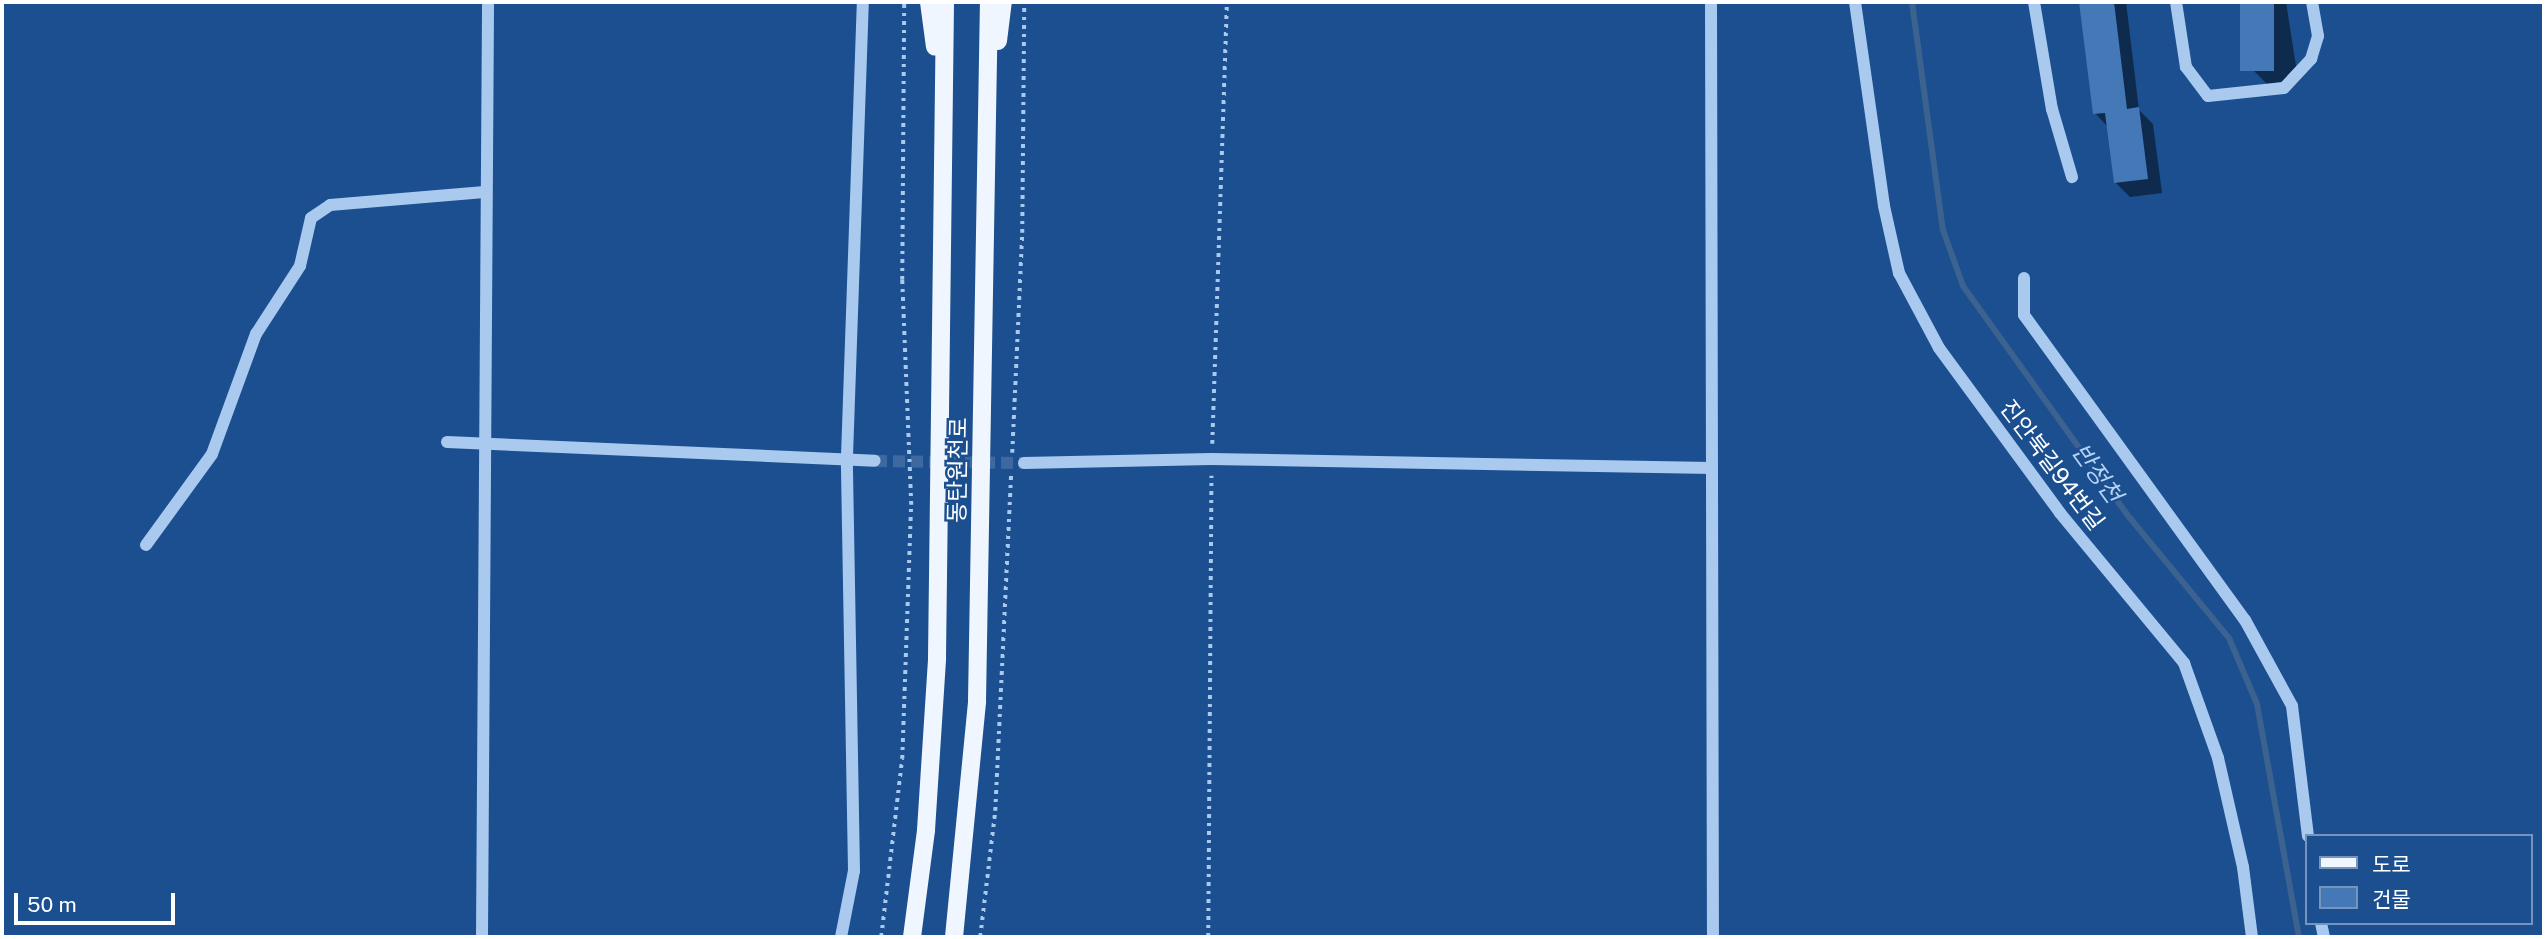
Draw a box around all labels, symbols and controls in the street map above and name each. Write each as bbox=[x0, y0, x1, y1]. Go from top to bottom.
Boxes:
street label: 진안북길94번길 bbox=[1994, 395, 2110, 535]
street label: 동탄원천로 bbox=[943, 417, 973, 523]
water label: 반정천 bbox=[2066, 438, 2128, 508]
legend bbox=[2304, 834, 2532, 925]
text: 도로 bbox=[2372, 852, 2411, 877]
scale bar bbox=[18, 880, 178, 924]
text: 건물 bbox=[2372, 887, 2411, 912]
text: 50 m bbox=[27, 892, 77, 917]

